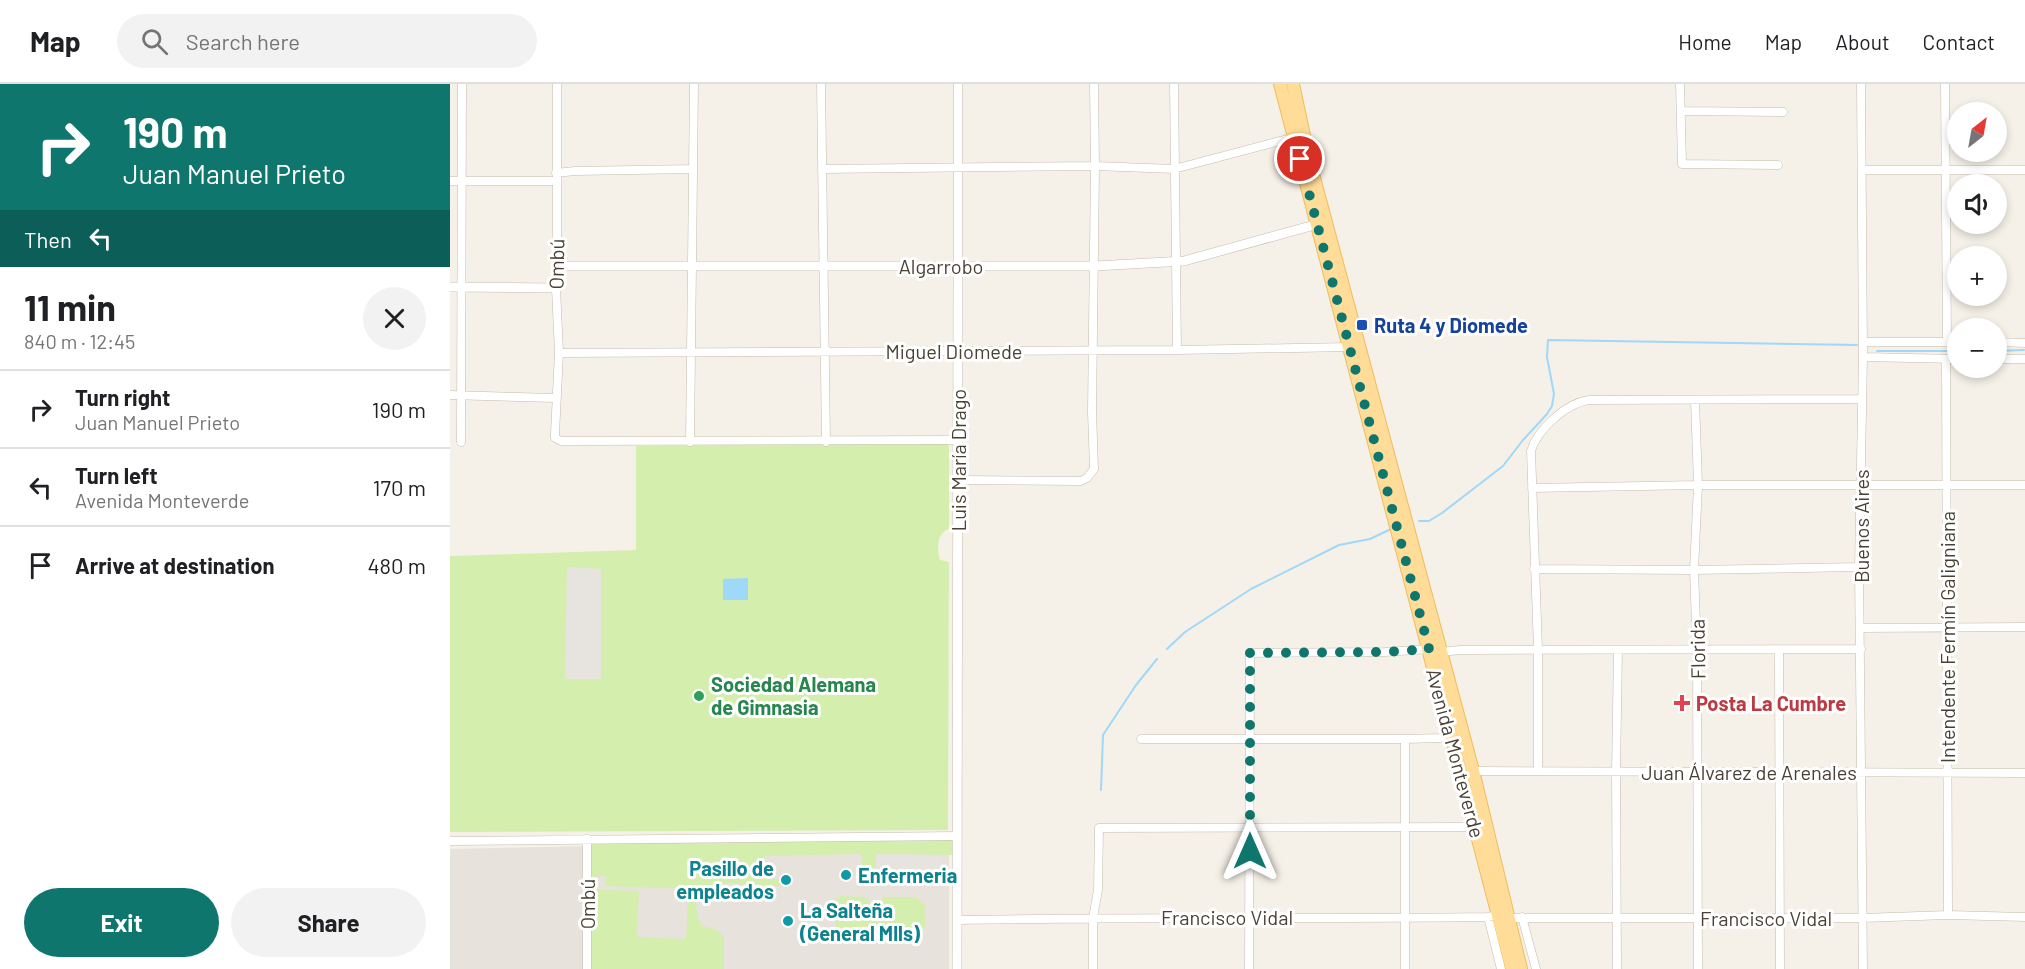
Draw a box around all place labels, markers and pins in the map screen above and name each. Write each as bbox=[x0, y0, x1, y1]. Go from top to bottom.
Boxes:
pin bbox=[1274, 133, 1325, 184]
place label: Ruta 4 y Diomede bbox=[1374, 313, 1528, 337]
marker: Ruta 4 y Diomede bbox=[1355, 318, 1369, 332]
place label: Sociedad Alemana de Gimnasia bbox=[711, 672, 876, 719]
marker: Sociedad Alemana de Gimnasia bbox=[692, 689, 706, 703]
place label: Posta La Cumbre bbox=[1696, 691, 1846, 715]
marker: Posta La Cumbre bbox=[1673, 694, 1691, 712]
place label: Pasillo de empleados bbox=[676, 856, 774, 903]
place label: Enfermeria bbox=[858, 863, 957, 887]
marker: Enfermeria bbox=[839, 868, 853, 882]
marker: Pasillo de empleados bbox=[779, 873, 793, 887]
place label: La Salteña (General Mlls) bbox=[799, 898, 920, 945]
marker: La Salteña (General Mlls) bbox=[781, 914, 795, 928]

